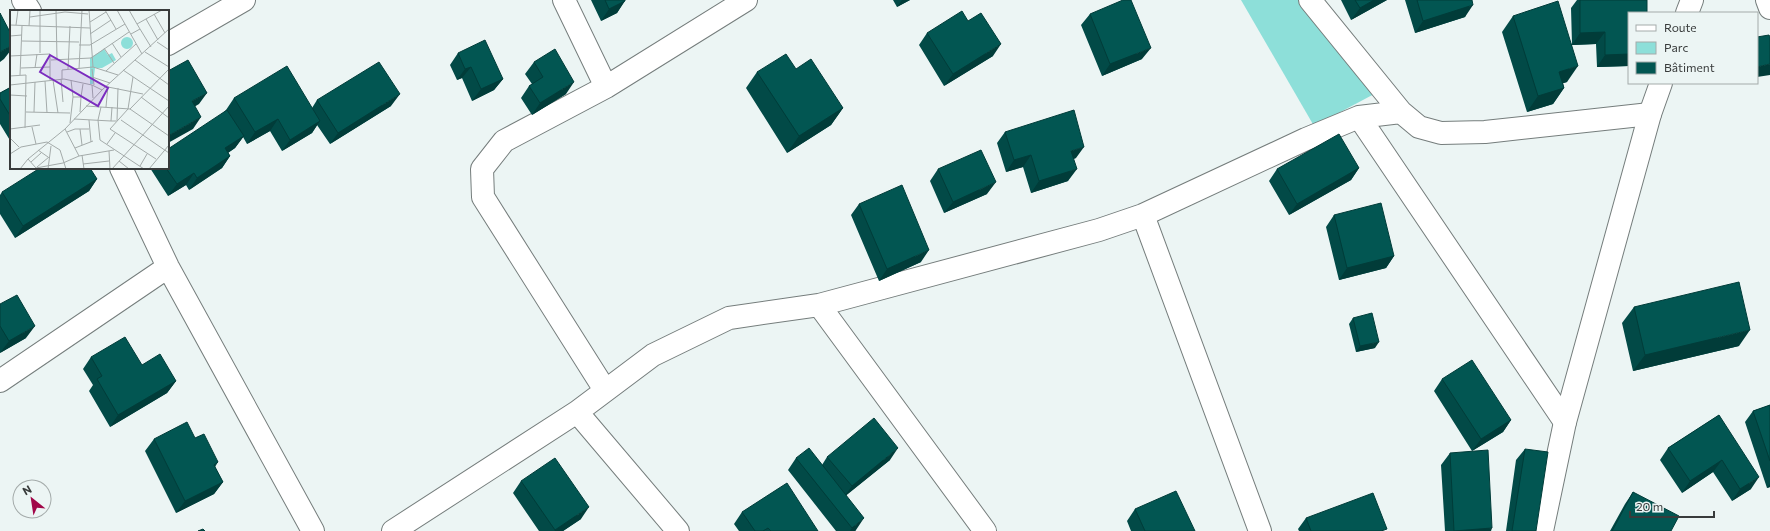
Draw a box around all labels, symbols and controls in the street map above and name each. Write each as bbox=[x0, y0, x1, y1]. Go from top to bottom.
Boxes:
inset map bbox=[10, 10, 169, 169]
legend bbox=[1628, 12, 1758, 84]
text: Route bbox=[1664, 20, 1697, 34]
text: Parc bbox=[1664, 40, 1688, 54]
text: Bâtiment bbox=[1664, 60, 1715, 74]
north arrow bbox=[12, 479, 52, 519]
text: N bbox=[20, 482, 34, 498]
scale bar bbox=[1630, 493, 1714, 519]
text: 20 m bbox=[1636, 499, 1663, 513]

